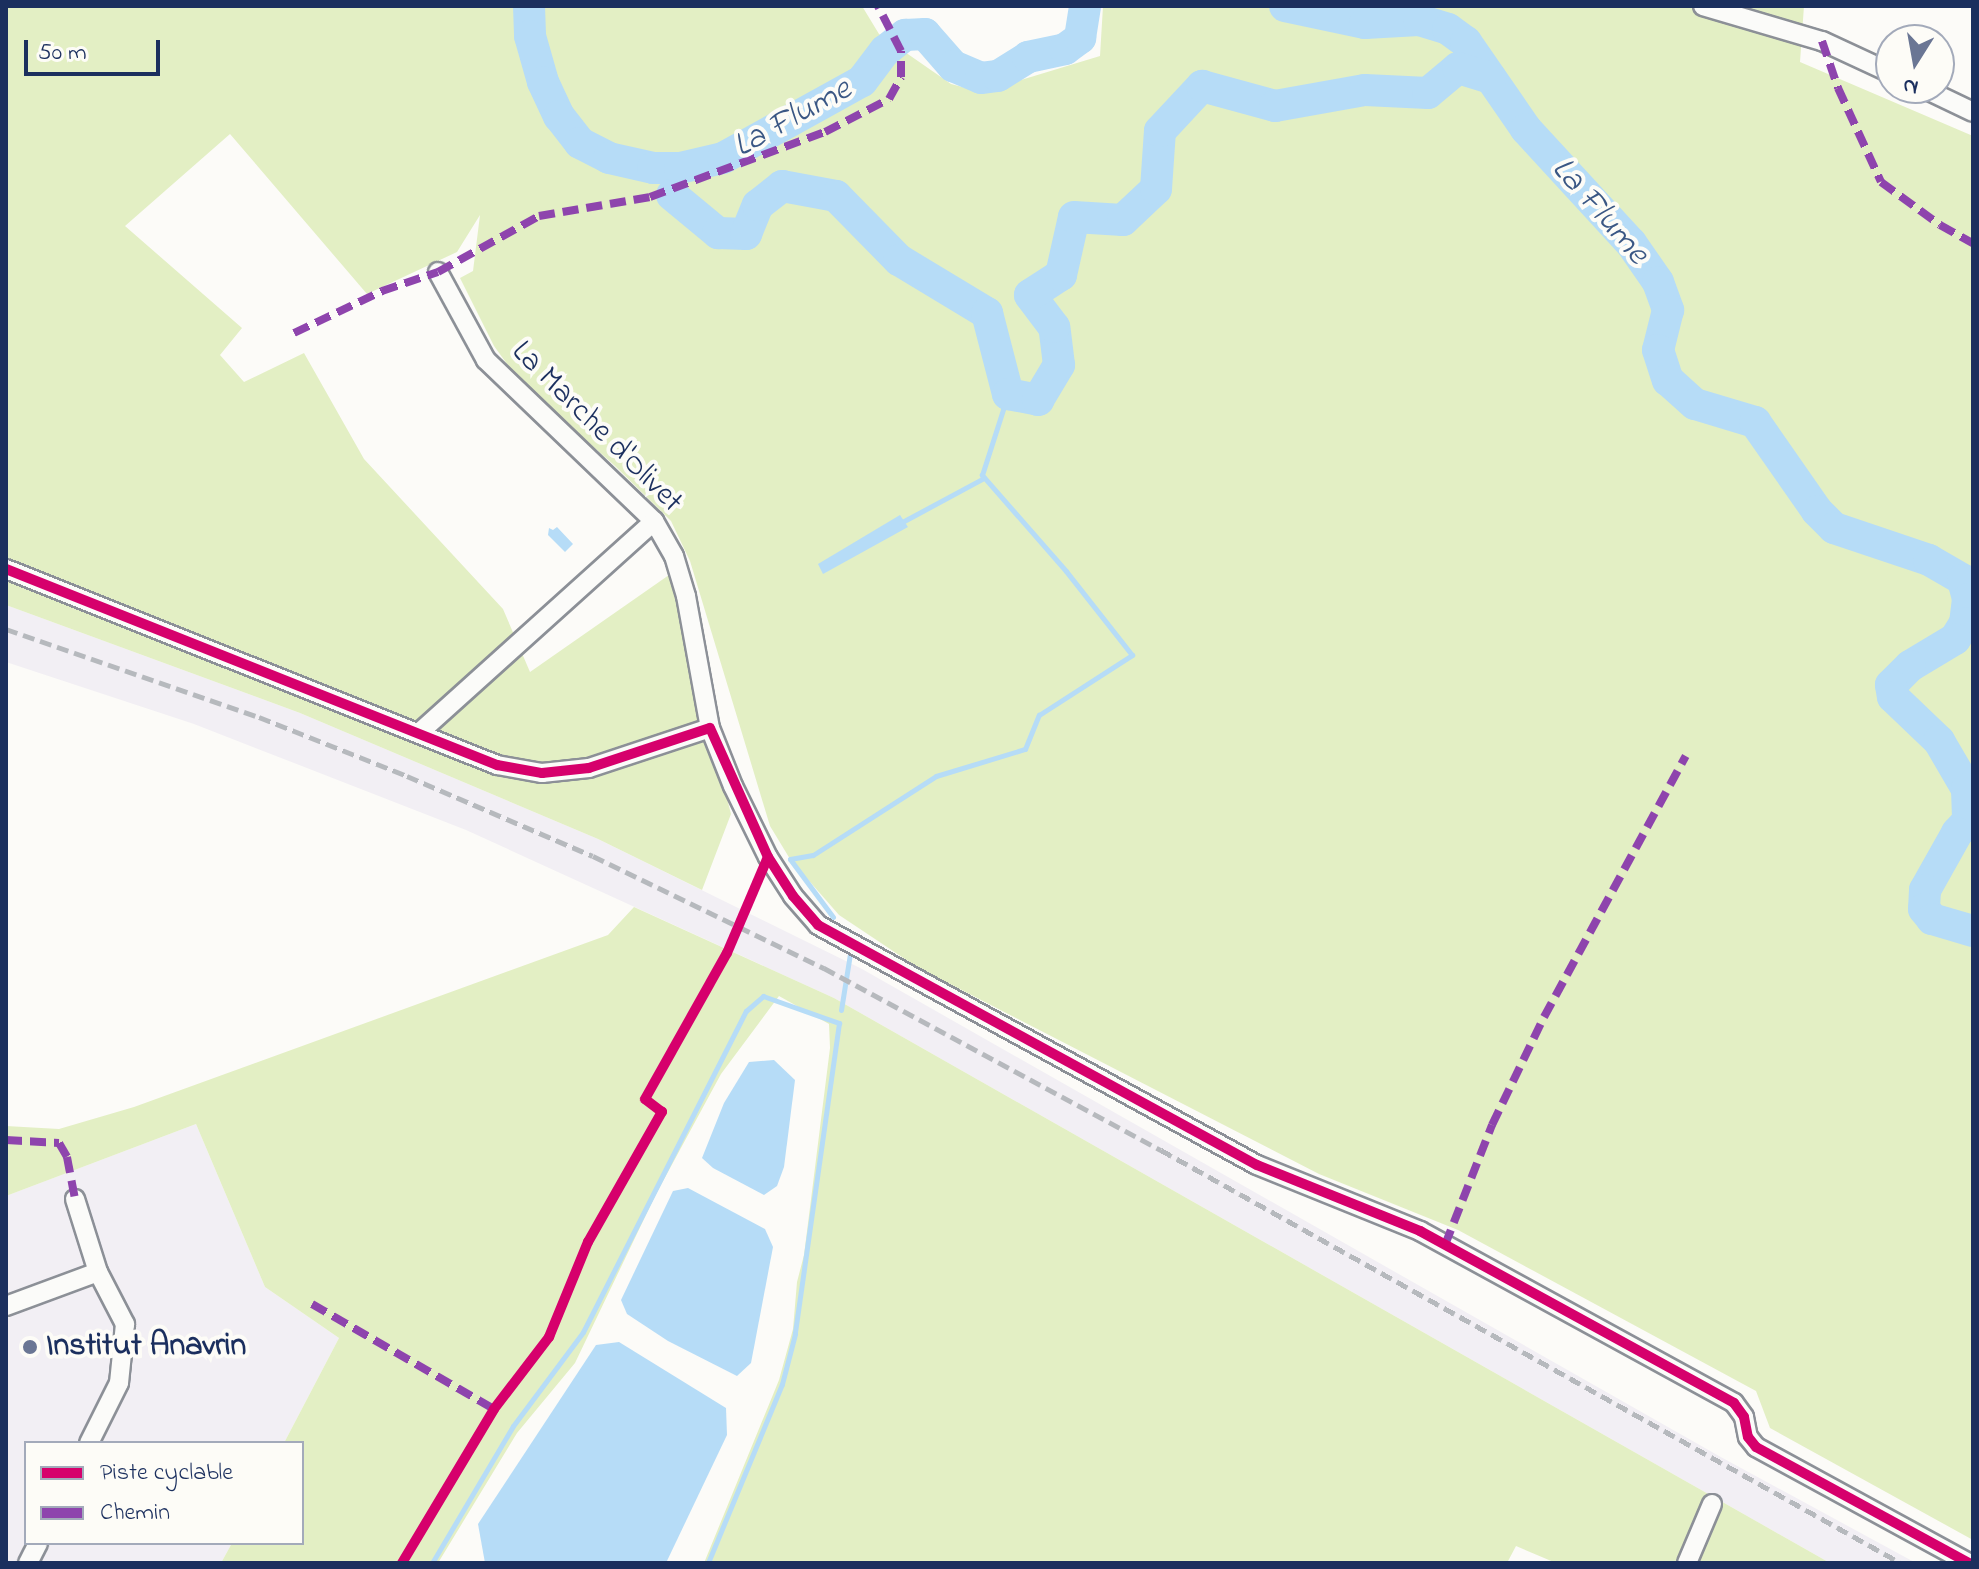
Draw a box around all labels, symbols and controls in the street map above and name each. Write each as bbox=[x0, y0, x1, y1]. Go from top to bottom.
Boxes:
scale bar bbox=[28, 24, 164, 74]
north arrow bbox=[1875, 24, 1955, 104]
text: 50 m bbox=[38, 36, 87, 71]
text: N bbox=[1900, 68, 1921, 103]
water label: La Flume bbox=[727, 70, 859, 168]
water label: La Flume bbox=[1542, 150, 1656, 274]
street label: La Marche d'Olivet bbox=[502, 334, 690, 522]
place label: Institut Anavrin bbox=[46, 1328, 246, 1366]
marker: Institut Anavrin bbox=[21, 1338, 39, 1356]
legend bbox=[24, 1441, 304, 1545]
text: Piste cyclable bbox=[100, 1456, 233, 1491]
text: Chemin bbox=[100, 1496, 170, 1531]

